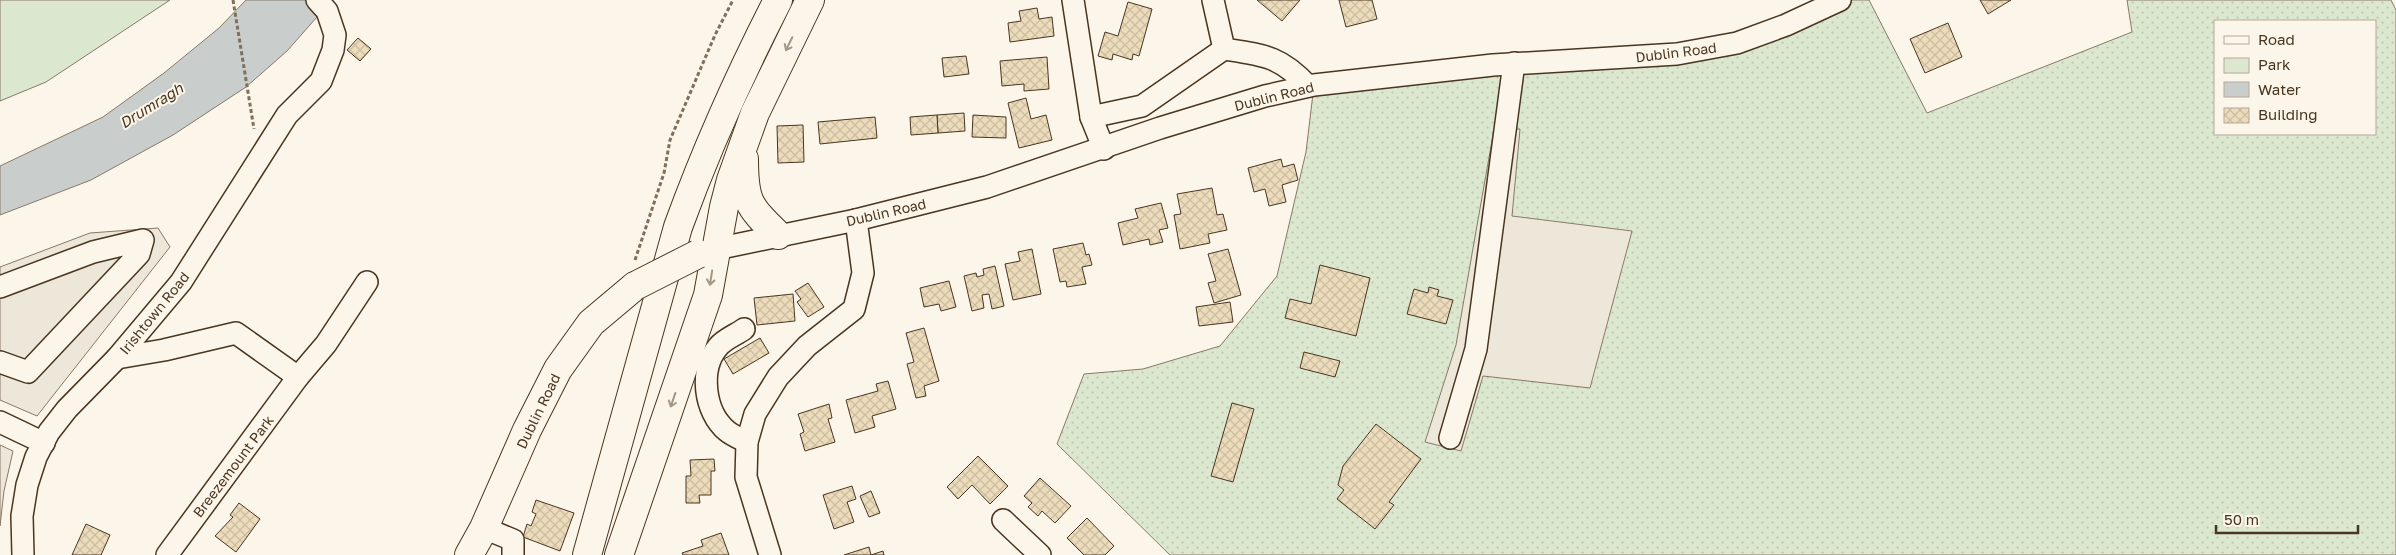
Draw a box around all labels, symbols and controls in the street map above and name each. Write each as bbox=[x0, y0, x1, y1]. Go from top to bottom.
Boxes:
legend bbox=[2214, 20, 2376, 135]
text: Road bbox=[2258, 30, 2295, 48]
one-way arrow bbox=[784, 36, 793, 51]
street label: Dublin Road bbox=[1635, 39, 1717, 65]
text: Park bbox=[2258, 55, 2291, 73]
water label: Drumragh bbox=[116, 78, 187, 132]
street label: Dublin Road bbox=[1232, 78, 1316, 114]
text: Water bbox=[2258, 80, 2301, 98]
text: Building bbox=[2258, 105, 2318, 123]
street label: Dublin Road bbox=[844, 195, 928, 229]
street label: Irishtown Road bbox=[116, 268, 192, 358]
one-way arrow bbox=[706, 269, 716, 285]
street label: Dublin Road bbox=[512, 371, 564, 451]
one-way arrow bbox=[668, 392, 677, 407]
street label: Breezemount Park bbox=[189, 412, 277, 520]
scale bar bbox=[2216, 502, 2358, 534]
text: 50 m bbox=[2224, 510, 2259, 528]

